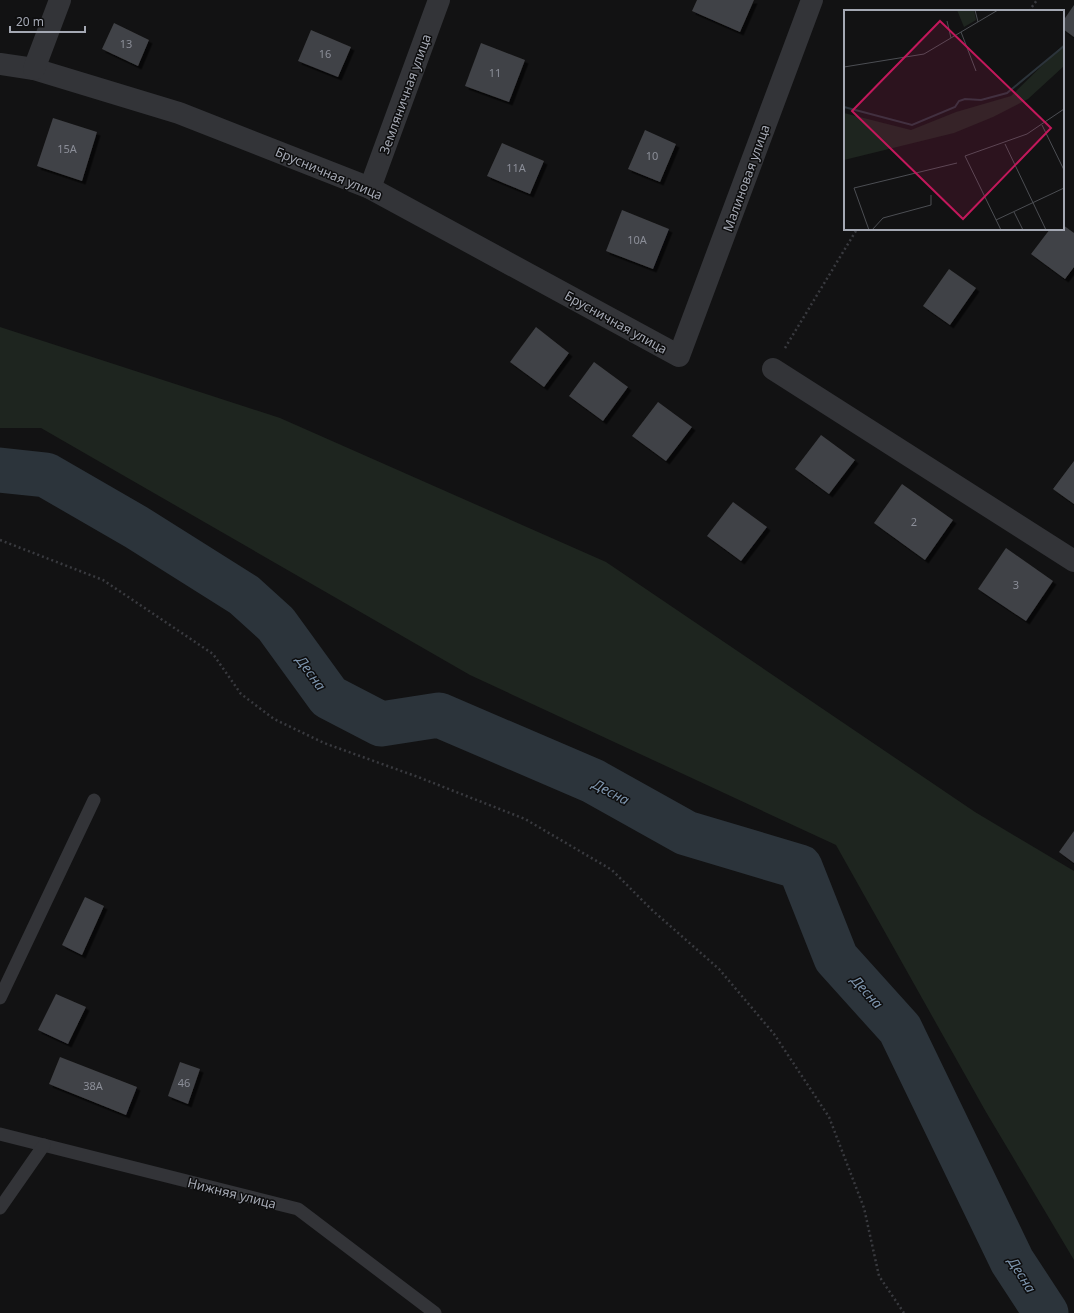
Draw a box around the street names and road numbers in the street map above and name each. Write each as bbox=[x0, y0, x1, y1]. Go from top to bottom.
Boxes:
street label: Земляничная улица bbox=[375, 32, 435, 156]
street label: Малиновая улица bbox=[718, 122, 774, 234]
street label: Брусничная улица bbox=[273, 142, 385, 204]
street label: Брусничная улица bbox=[561, 286, 671, 358]
street label: Нижняя улица bbox=[186, 1173, 278, 1213]

